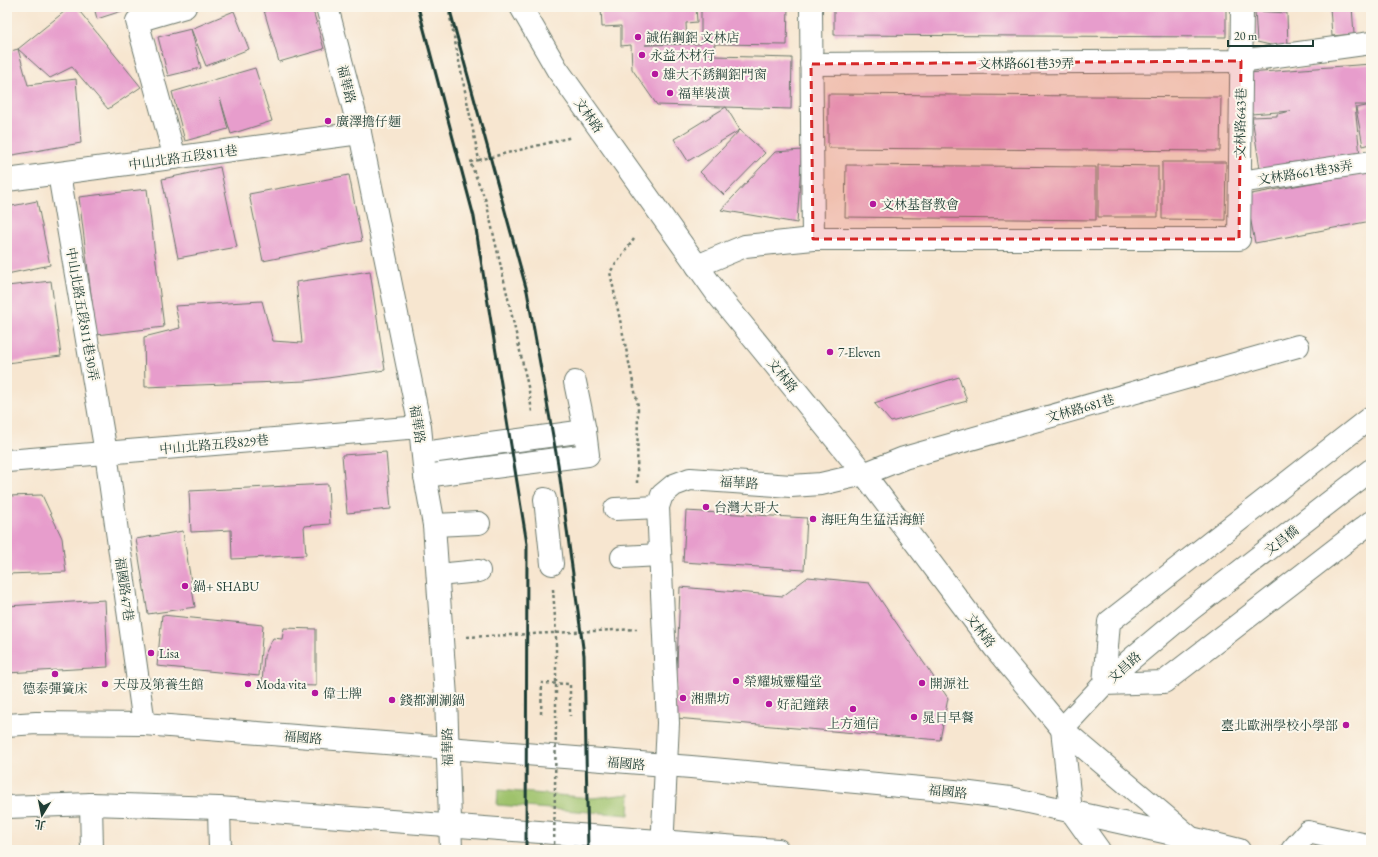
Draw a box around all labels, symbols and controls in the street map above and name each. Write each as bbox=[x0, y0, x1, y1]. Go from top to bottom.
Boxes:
scale bar bbox=[1228, 22, 1313, 48]
text: 20 m bbox=[1234, 28, 1258, 44]
place label: 誠佑鋼鋁 文林店 bbox=[646, 29, 740, 46]
marker: 誠佑鋼鋁 文林店 bbox=[633, 32, 643, 42]
place label: 永益木材行 bbox=[650, 47, 715, 64]
marker: 永益木材行 bbox=[637, 50, 647, 60]
street label: 文林路661巷39弄 bbox=[978, 55, 1074, 72]
street label: 福華路 bbox=[334, 63, 359, 105]
place label: 雄大不銹鋼鋁門窗 bbox=[663, 66, 767, 83]
marker: 雄大不銹鋼鋁門窗 bbox=[650, 69, 660, 79]
place label: 福華裝潢 bbox=[678, 85, 730, 102]
street label: 文林路643巷 bbox=[1231, 87, 1250, 159]
marker: 福華裝潢 bbox=[665, 88, 675, 98]
street label: 文林路 bbox=[570, 94, 607, 136]
place label: 廣澤擔仔麵 bbox=[336, 113, 401, 130]
marker: 廣澤擔仔麵 bbox=[323, 116, 333, 126]
street label: 中山北路五段811巷 bbox=[128, 141, 239, 174]
street label: 文林路661巷38弄 bbox=[1256, 157, 1354, 188]
place label: 文林基督教會 bbox=[881, 196, 959, 213]
marker: 文林基督教會 bbox=[868, 199, 878, 209]
street label: 中山北路五段811巷30弄 bbox=[62, 246, 103, 382]
place label: 7-Eleven bbox=[838, 344, 881, 361]
marker: 7-Eleven bbox=[825, 347, 835, 357]
street label: 文林路 bbox=[764, 355, 801, 396]
street label: 文林路681巷 bbox=[1044, 391, 1116, 426]
street label: 福華路 bbox=[406, 403, 429, 445]
street label: 中山北路五段829巷 bbox=[159, 431, 269, 458]
street label: 福華路 bbox=[719, 473, 759, 492]
place label: 台灣大哥大 bbox=[714, 499, 779, 516]
marker: 台灣大哥大 bbox=[701, 502, 711, 512]
place label: 海旺角生猛活海鮮 bbox=[821, 511, 925, 528]
marker: 海旺角生猛活海鮮 bbox=[808, 514, 818, 524]
street label: 文昌橋 bbox=[1261, 522, 1302, 559]
street label: 福國路47巷 bbox=[112, 556, 137, 622]
place label: 鍋+ SHABU bbox=[193, 578, 259, 595]
marker: 鍋+ SHABU bbox=[180, 581, 190, 591]
street label: 文林路 bbox=[962, 610, 999, 651]
place label: Lisa bbox=[159, 645, 180, 662]
marker: Lisa bbox=[146, 648, 156, 658]
street label: 文昌路 bbox=[1104, 648, 1145, 687]
marker: 德泰彈簧床 bbox=[50, 669, 60, 679]
place label: 榮耀城靈糧堂 bbox=[744, 673, 822, 690]
place label: 開源社 bbox=[930, 675, 969, 692]
place label: 天母及第養生館 bbox=[113, 676, 204, 693]
place label: Moda vita bbox=[256, 676, 307, 693]
marker: 榮耀城靈糧堂 bbox=[731, 676, 741, 686]
marker: 開源社 bbox=[917, 678, 927, 688]
marker: 天母及第養生館 bbox=[100, 679, 110, 689]
marker: Moda vita bbox=[243, 679, 253, 689]
place label: 德泰彈簧床 bbox=[22, 680, 88, 697]
place label: 偉士牌 bbox=[323, 685, 362, 702]
marker: 偉士牌 bbox=[310, 688, 320, 698]
place label: 湘鼎坊 bbox=[691, 690, 730, 707]
place label: 錢都涮涮鍋 bbox=[400, 692, 465, 709]
marker: 湘鼎坊 bbox=[678, 693, 688, 703]
marker: 錢都涮涮鍋 bbox=[387, 695, 397, 705]
place label: 好記鐘錶 bbox=[777, 696, 829, 713]
marker: 好記鐘錶 bbox=[764, 699, 774, 709]
marker: 上方通信 bbox=[848, 704, 858, 714]
place label: 晁日早餐 bbox=[922, 709, 974, 726]
marker: 晁日早餐 bbox=[909, 712, 919, 722]
place label: 上方通信 bbox=[827, 715, 879, 732]
place label: 臺北歐洲學校小學部 bbox=[1221, 717, 1338, 734]
marker: 臺北歐洲學校小學部 bbox=[1341, 720, 1351, 730]
street label: 福國路 bbox=[283, 727, 323, 748]
street label: 福華路 bbox=[439, 727, 456, 767]
street label: 福國路 bbox=[606, 753, 646, 774]
street label: 福國路 bbox=[928, 781, 968, 802]
north arrow bbox=[22, 795, 62, 835]
text: 北 bbox=[34, 817, 47, 833]

